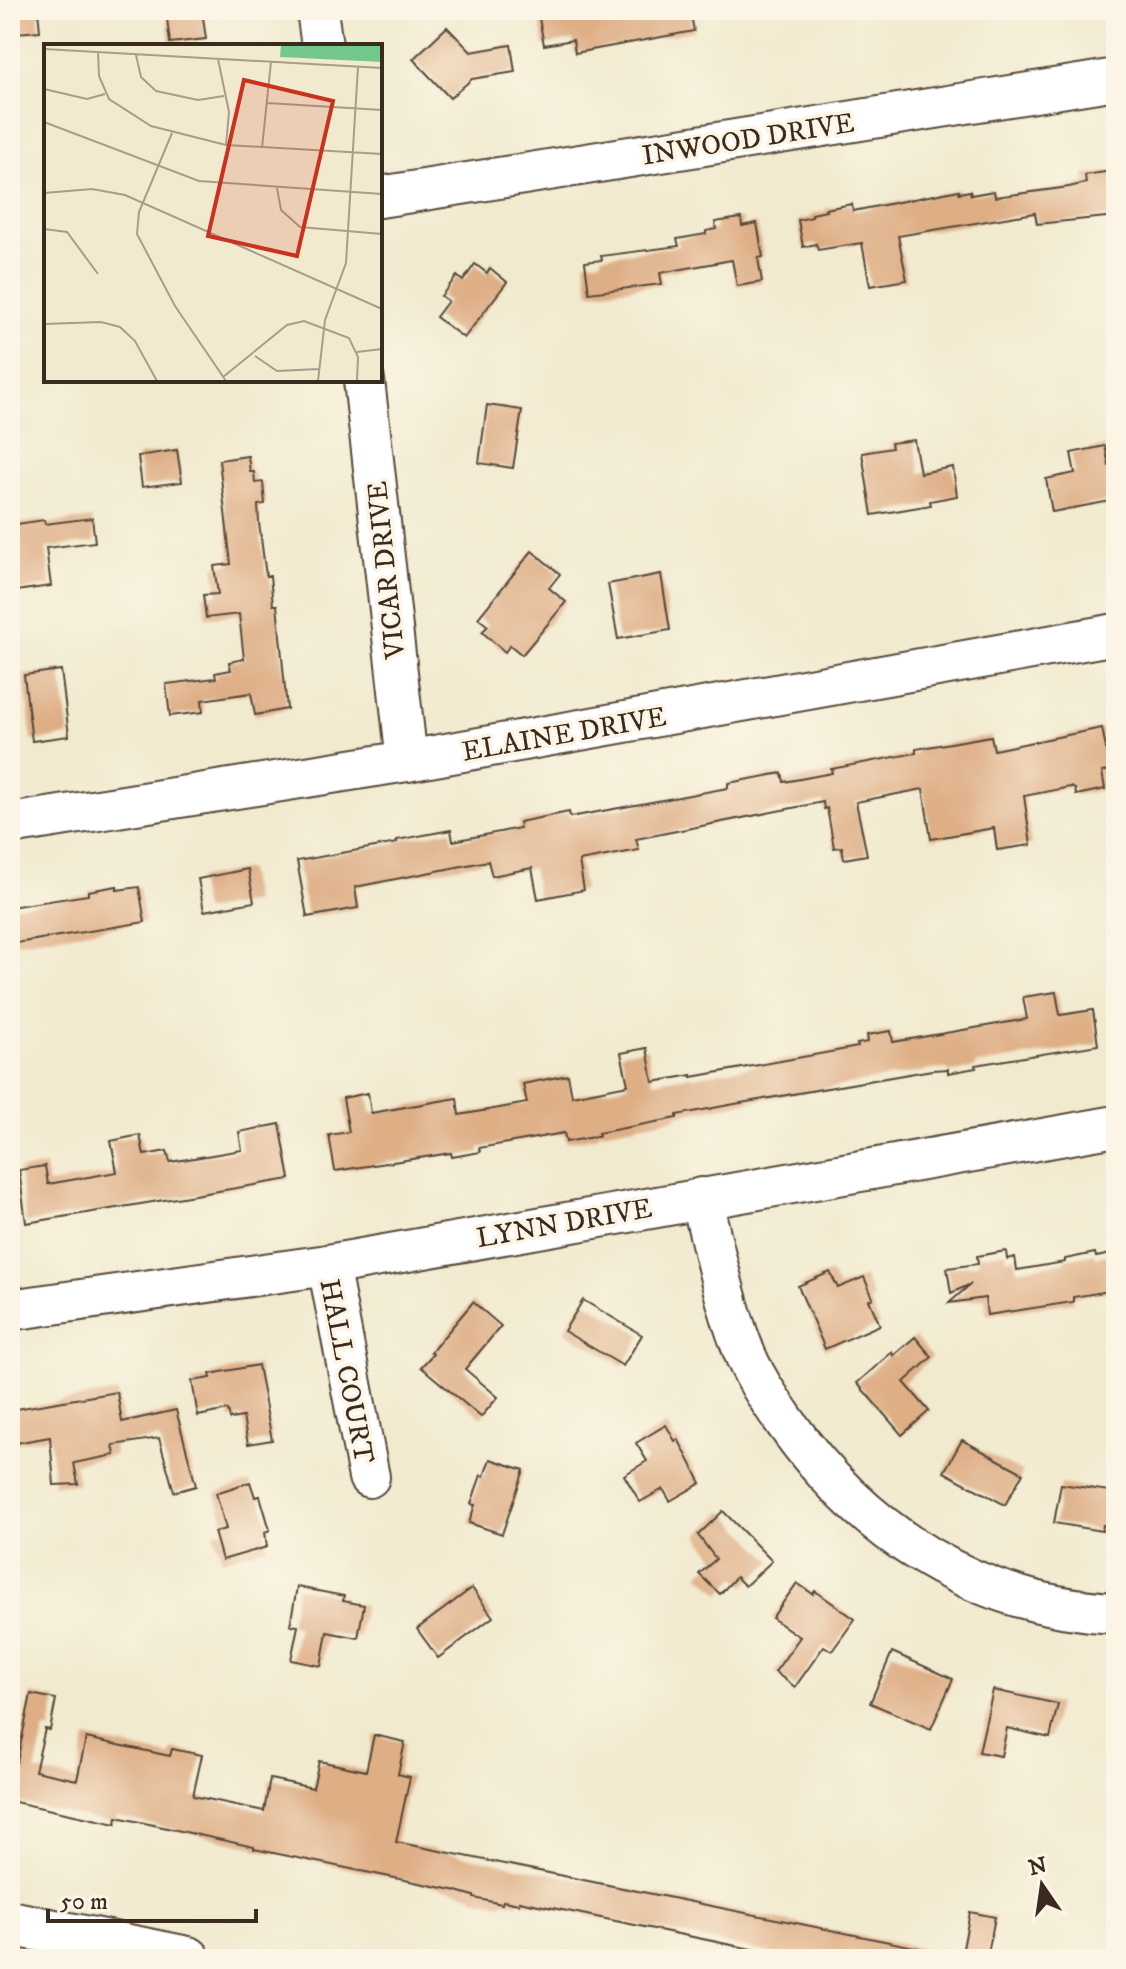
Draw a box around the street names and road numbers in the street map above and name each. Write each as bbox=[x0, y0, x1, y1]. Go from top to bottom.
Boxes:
street label: INWOOD DRIVE bbox=[640, 105, 857, 174]
street label: VICAR DRIVE bbox=[360, 479, 413, 661]
street label: ELAINE DRIVE bbox=[459, 699, 669, 770]
street label: LYNN DRIVE bbox=[474, 1191, 655, 1256]
street label: HALL COURT bbox=[311, 1276, 382, 1467]

